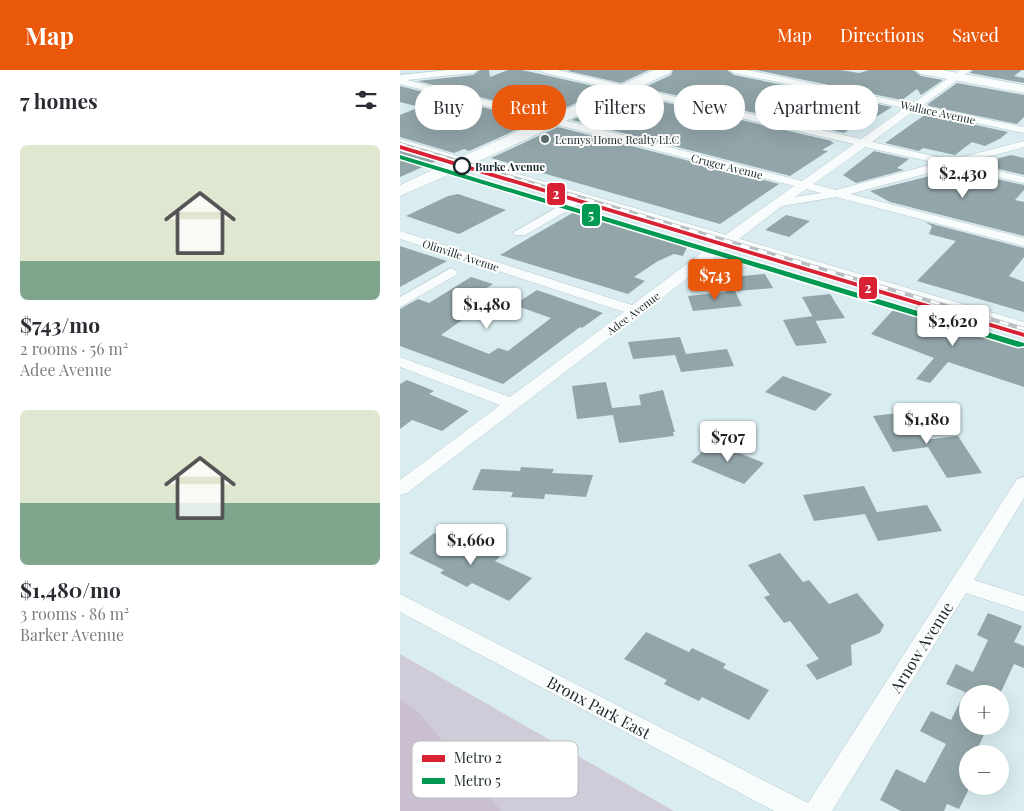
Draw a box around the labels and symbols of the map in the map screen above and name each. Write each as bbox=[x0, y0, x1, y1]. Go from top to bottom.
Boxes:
street label: Wallace Avenue bbox=[898, 97, 977, 127]
place label: Lennys Home Realty LLC bbox=[555, 132, 679, 147]
marker: Lennys Home Realty LLC bbox=[539, 133, 551, 145]
street label: Cruger Avenue bbox=[690, 150, 765, 182]
pin: $2,430 bbox=[922, 156, 1004, 199]
marker: Burke Avenue bbox=[453, 157, 471, 175]
place label: Burke Avenue bbox=[475, 159, 545, 174]
line badge: 2 bbox=[546, 182, 566, 206]
text: 2 bbox=[552, 184, 560, 203]
line badge: 5 bbox=[581, 203, 601, 227]
text: 5 bbox=[588, 205, 594, 224]
street label: Olinville Avenue bbox=[421, 236, 502, 275]
pin: $743 bbox=[685, 258, 745, 301]
line badge: 2 bbox=[858, 276, 878, 300]
text: 2 bbox=[864, 278, 872, 297]
pin: $1,480 bbox=[446, 288, 528, 330]
street label: Adee Avenue bbox=[602, 288, 663, 339]
pin: $2,620 bbox=[912, 304, 994, 347]
pin: $1,180 bbox=[886, 402, 968, 445]
pin: $707 bbox=[698, 420, 758, 463]
pin: $1,660 bbox=[430, 524, 512, 566]
street label: Arnow Avenue bbox=[884, 598, 957, 697]
street label: Bronx Park East bbox=[544, 671, 655, 743]
legend bbox=[412, 741, 578, 798]
text: Metro 2 bbox=[454, 748, 502, 767]
text: Metro 5 bbox=[454, 771, 501, 790]

